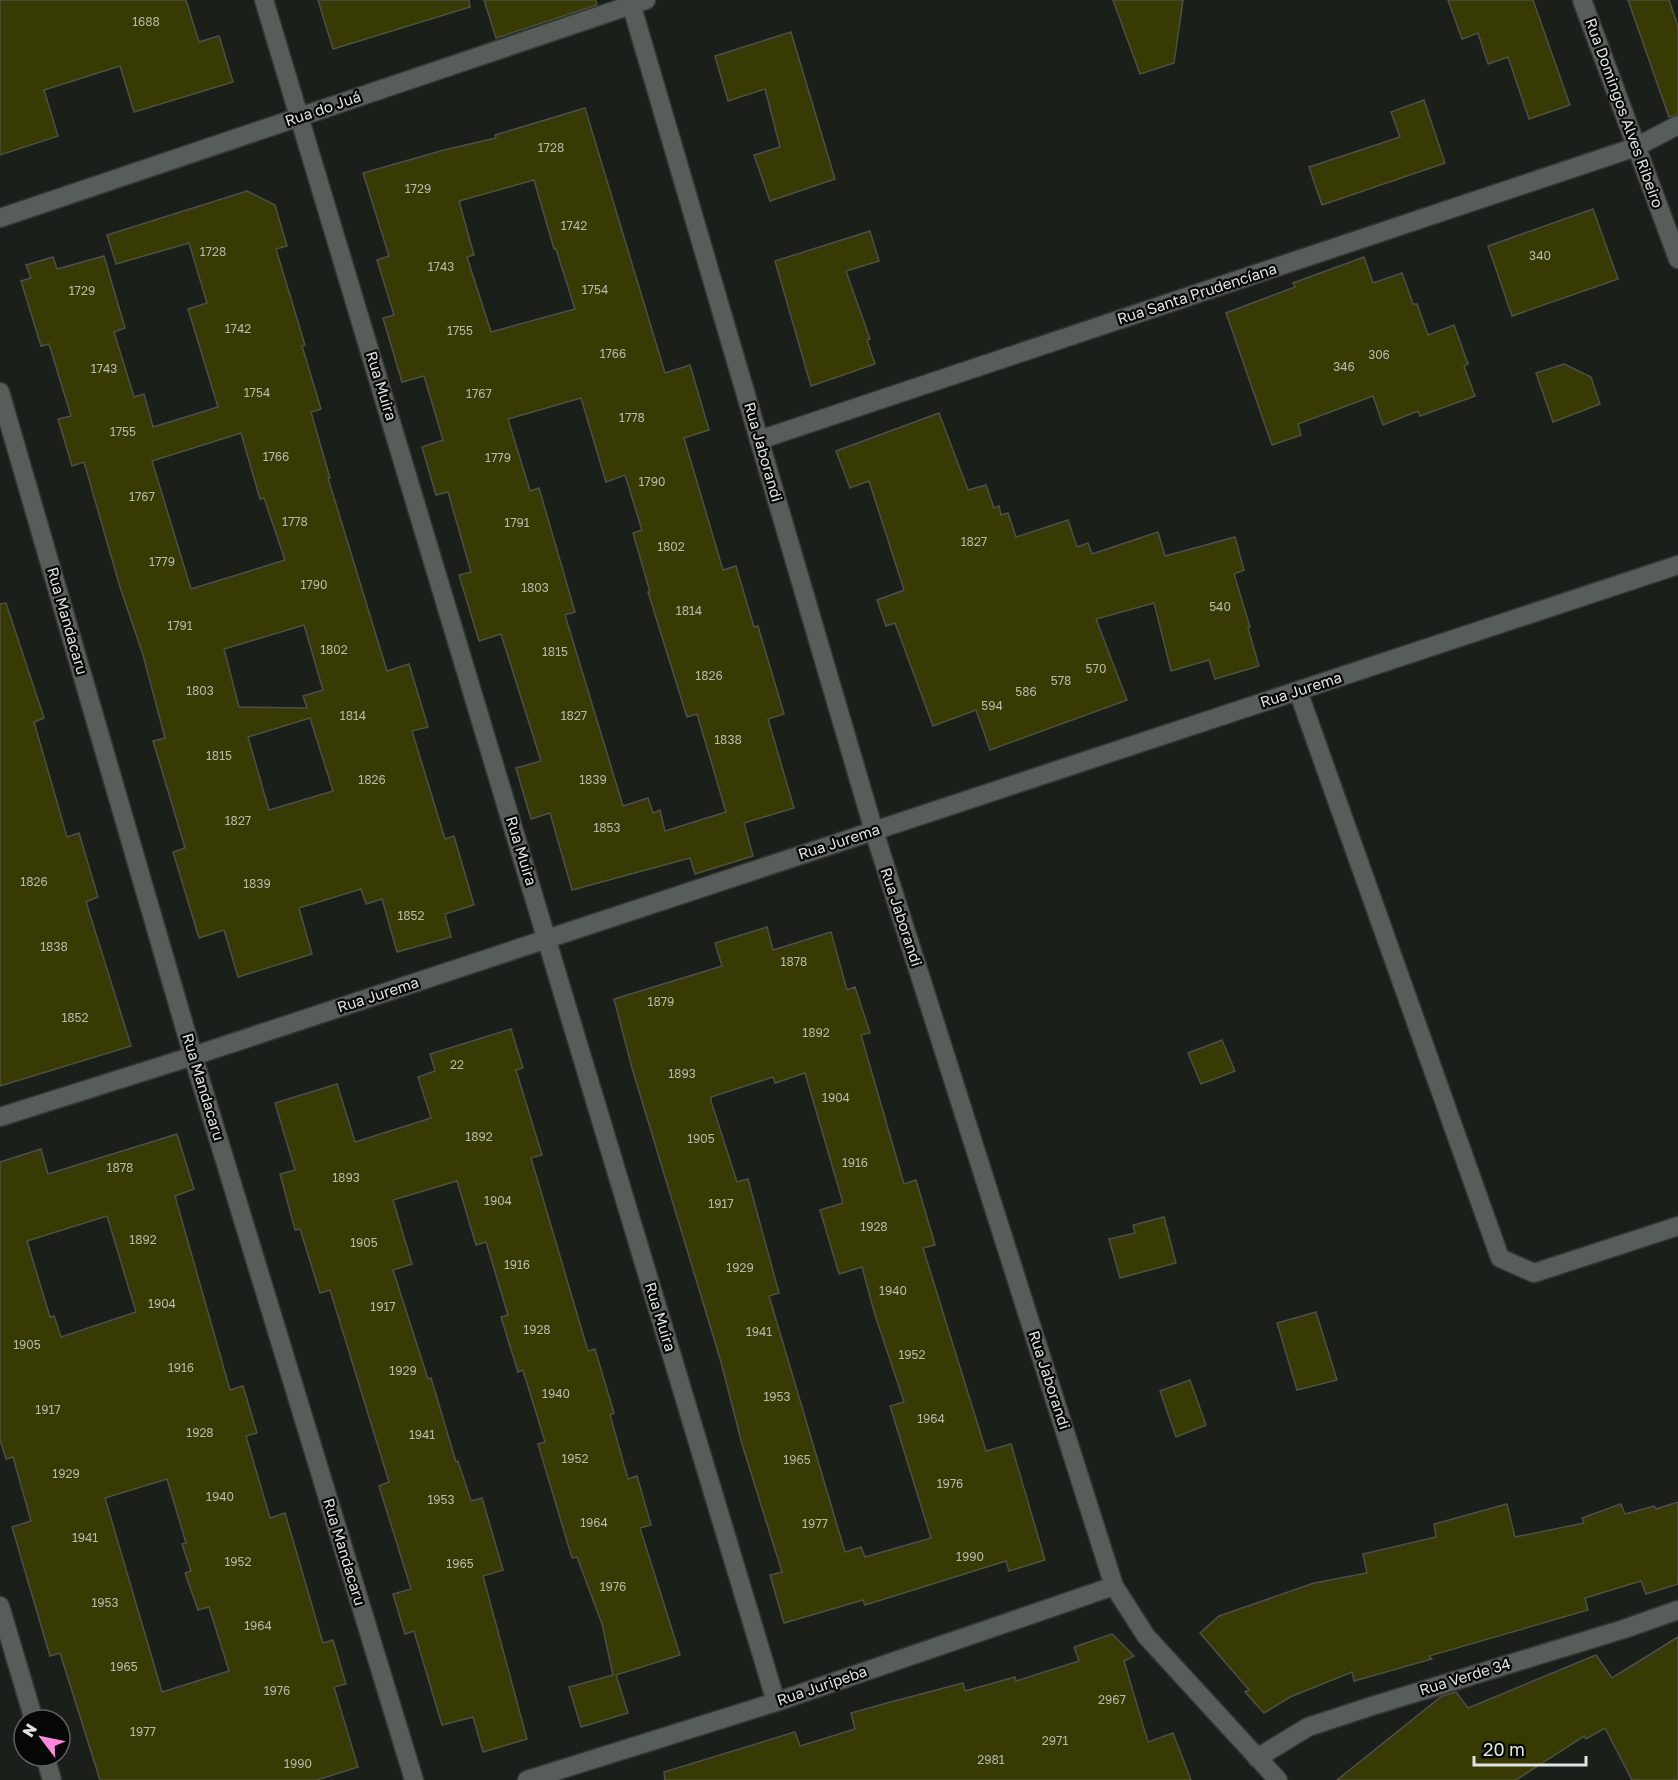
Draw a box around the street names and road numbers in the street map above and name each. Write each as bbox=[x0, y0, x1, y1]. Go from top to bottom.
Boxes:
street label: Rua Domingos Alves Ribeiro bbox=[1582, 15, 1668, 210]
street label: Rua do Juá bbox=[282, 87, 363, 129]
street label: Rua Santa Prudencíana bbox=[1115, 259, 1279, 327]
street label: Rua Muira bbox=[363, 349, 401, 422]
street label: Rua Jaborandi bbox=[741, 400, 787, 504]
street label: Rua Mandacaru bbox=[44, 565, 92, 677]
street label: Rua Jurema bbox=[1258, 667, 1344, 711]
street label: Rua Muira bbox=[503, 814, 541, 887]
street label: Rua Jurema bbox=[796, 819, 882, 863]
street label: Rua Jaborandi bbox=[877, 865, 926, 968]
street label: Rua Jurema bbox=[335, 972, 421, 1016]
street label: Rua Mandacaru bbox=[179, 1031, 229, 1142]
street label: Rua Muira bbox=[642, 1280, 680, 1353]
street label: Rua Jaborandi bbox=[1025, 1328, 1074, 1431]
street label: Rua Mandacaru bbox=[320, 1496, 370, 1607]
street label: Rua Verde 34 bbox=[1417, 1654, 1512, 1698]
street label: Rua Juripeba bbox=[774, 1661, 869, 1709]

